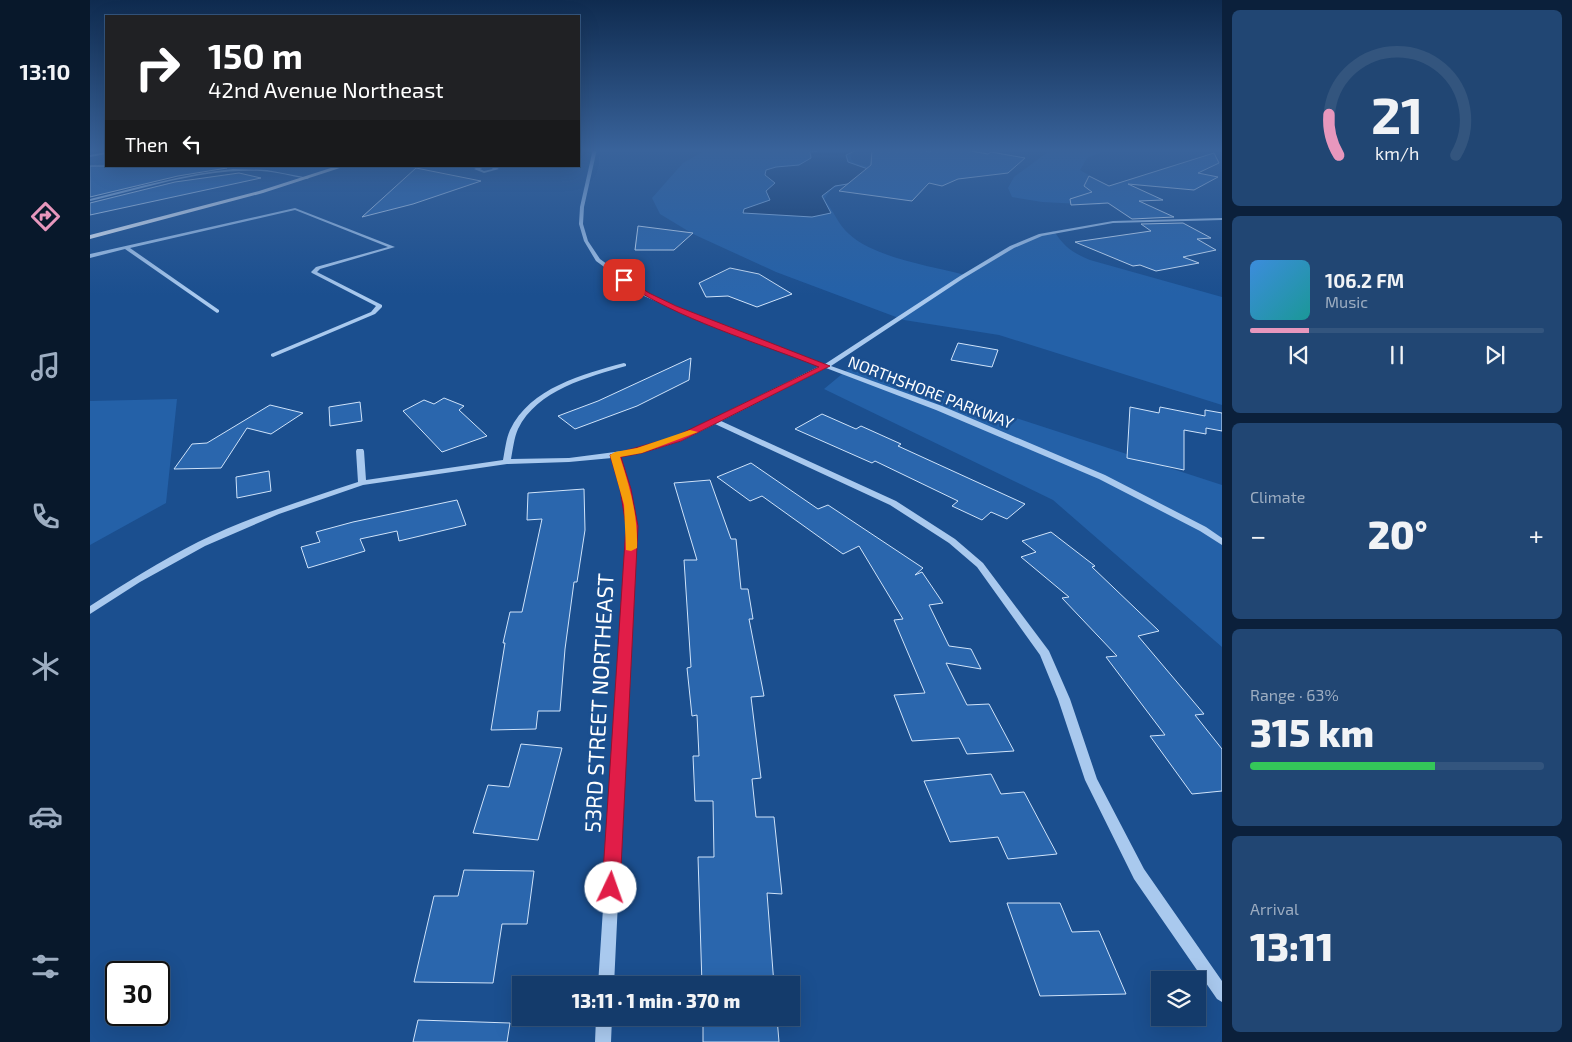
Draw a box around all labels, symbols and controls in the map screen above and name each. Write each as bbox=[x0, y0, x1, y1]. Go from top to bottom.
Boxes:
text: 150 m bbox=[208, 34, 303, 76]
icon: right bbox=[125, 35, 190, 100]
text: 13:10 bbox=[19, 58, 71, 84]
text: 42nd Avenue Northeast bbox=[208, 76, 444, 102]
text: 21 bbox=[1371, 82, 1423, 144]
icon: left bbox=[178, 130, 206, 158]
text: Then bbox=[125, 133, 168, 156]
text: km/h bbox=[1375, 142, 1419, 164]
icon: directions bbox=[28, 199, 63, 234]
pin bbox=[603, 259, 645, 301]
icon: arrive bbox=[610, 266, 638, 294]
text: 106.2 FM bbox=[1325, 269, 1404, 292]
text: Music bbox=[1325, 292, 1368, 311]
icon: previous bbox=[1285, 341, 1313, 369]
icon: pause bbox=[1383, 341, 1411, 369]
icon: next bbox=[1481, 341, 1509, 369]
icon: music bbox=[28, 349, 63, 384]
street label: NORTHSHORE PARKWAY bbox=[846, 351, 1017, 432]
text: Climate bbox=[1250, 487, 1305, 506]
icon: phone bbox=[28, 499, 63, 534]
text: 20° bbox=[1368, 511, 1427, 557]
text: − bbox=[1250, 518, 1266, 552]
text: + bbox=[1529, 518, 1544, 552]
street label: 53RD STREET NORTHEAST bbox=[578, 572, 618, 833]
icon: climate bbox=[28, 649, 63, 684]
text: Range · 63% bbox=[1250, 685, 1339, 704]
text: 315 km bbox=[1250, 709, 1374, 755]
icon: car bbox=[28, 799, 63, 834]
position arrow bbox=[584, 861, 636, 913]
text: Arrival bbox=[1250, 899, 1299, 918]
text: 13:11 bbox=[1250, 923, 1333, 969]
icon: filters bbox=[28, 949, 63, 984]
speed limit sign: 30 bbox=[105, 961, 170, 1026]
map controls bbox=[1151, 971, 1206, 1026]
button: layers bbox=[1151, 971, 1206, 1026]
text: 13:11 · 1 min · 370 m bbox=[572, 989, 740, 1012]

